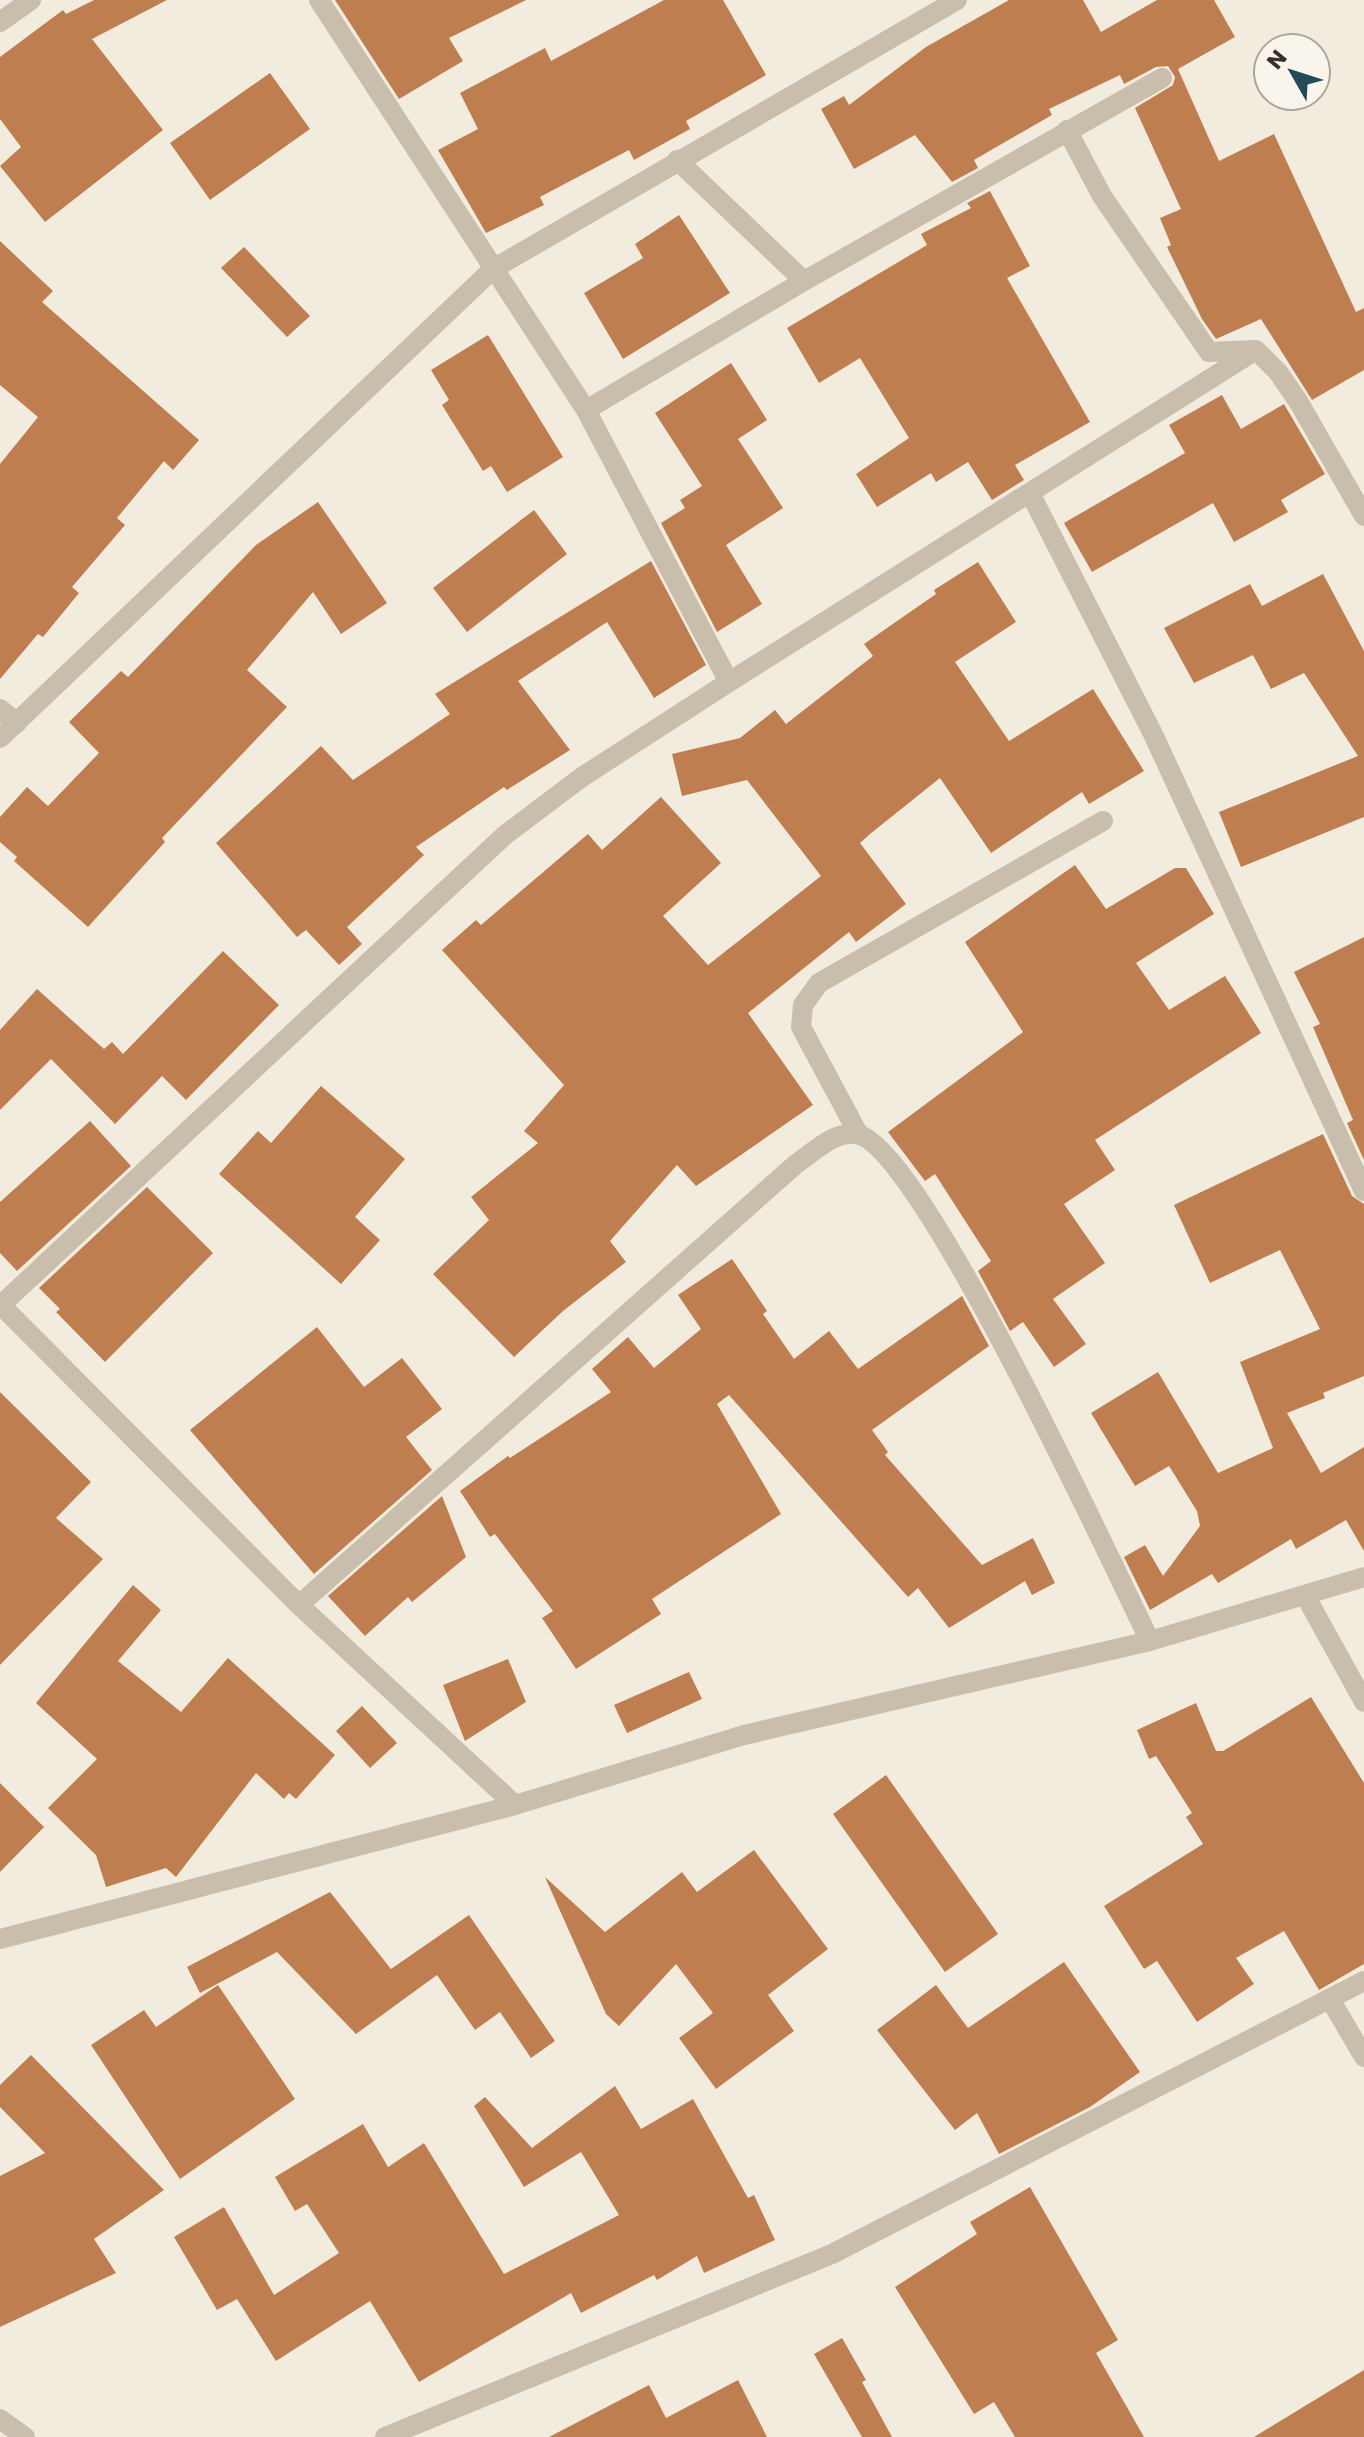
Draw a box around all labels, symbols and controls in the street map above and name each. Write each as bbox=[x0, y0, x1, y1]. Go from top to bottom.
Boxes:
north arrow bbox=[1252, 32, 1332, 112]
text: N bbox=[1260, 44, 1294, 76]

